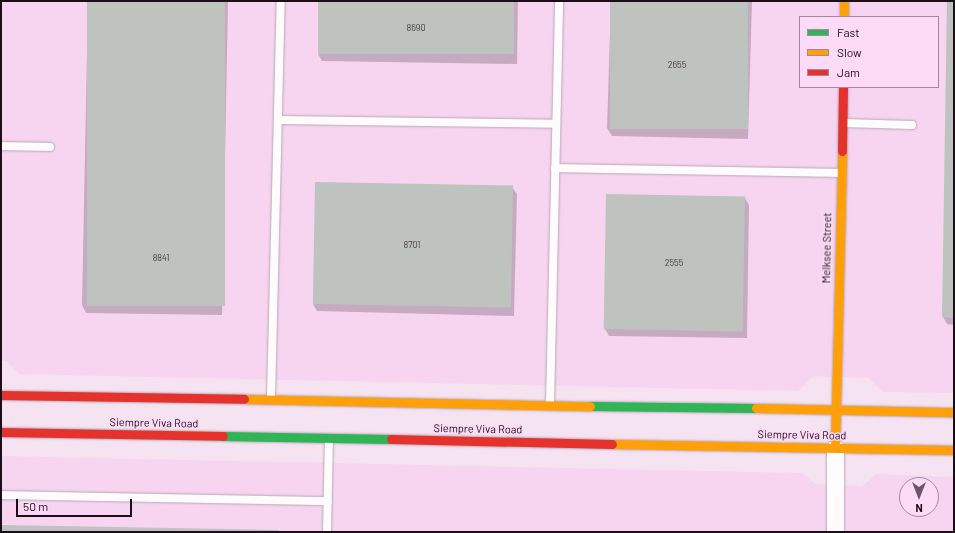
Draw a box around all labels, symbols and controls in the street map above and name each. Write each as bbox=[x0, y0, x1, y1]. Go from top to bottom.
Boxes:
legend bbox=[799, 16, 939, 88]
house number: 8690 bbox=[406, 23, 426, 33]
text: Fast bbox=[837, 25, 860, 39]
text: Slow bbox=[837, 45, 862, 59]
house number: 2655 bbox=[668, 60, 686, 70]
text: Jam bbox=[837, 65, 860, 79]
street label: Melksee Street bbox=[820, 212, 834, 284]
house number: 8701 bbox=[404, 240, 420, 250]
house number: 8841 bbox=[153, 253, 169, 263]
house number: 2555 bbox=[665, 258, 683, 268]
street label: Siempre Viva Road bbox=[109, 416, 199, 430]
street label: Siempre Viva Road bbox=[433, 422, 523, 436]
street label: Siempre Viva Road bbox=[757, 428, 847, 442]
north arrow bbox=[899, 477, 939, 517]
scale bar bbox=[18, 491, 134, 517]
text: 50 m bbox=[23, 499, 48, 513]
text: N bbox=[915, 502, 923, 515]

